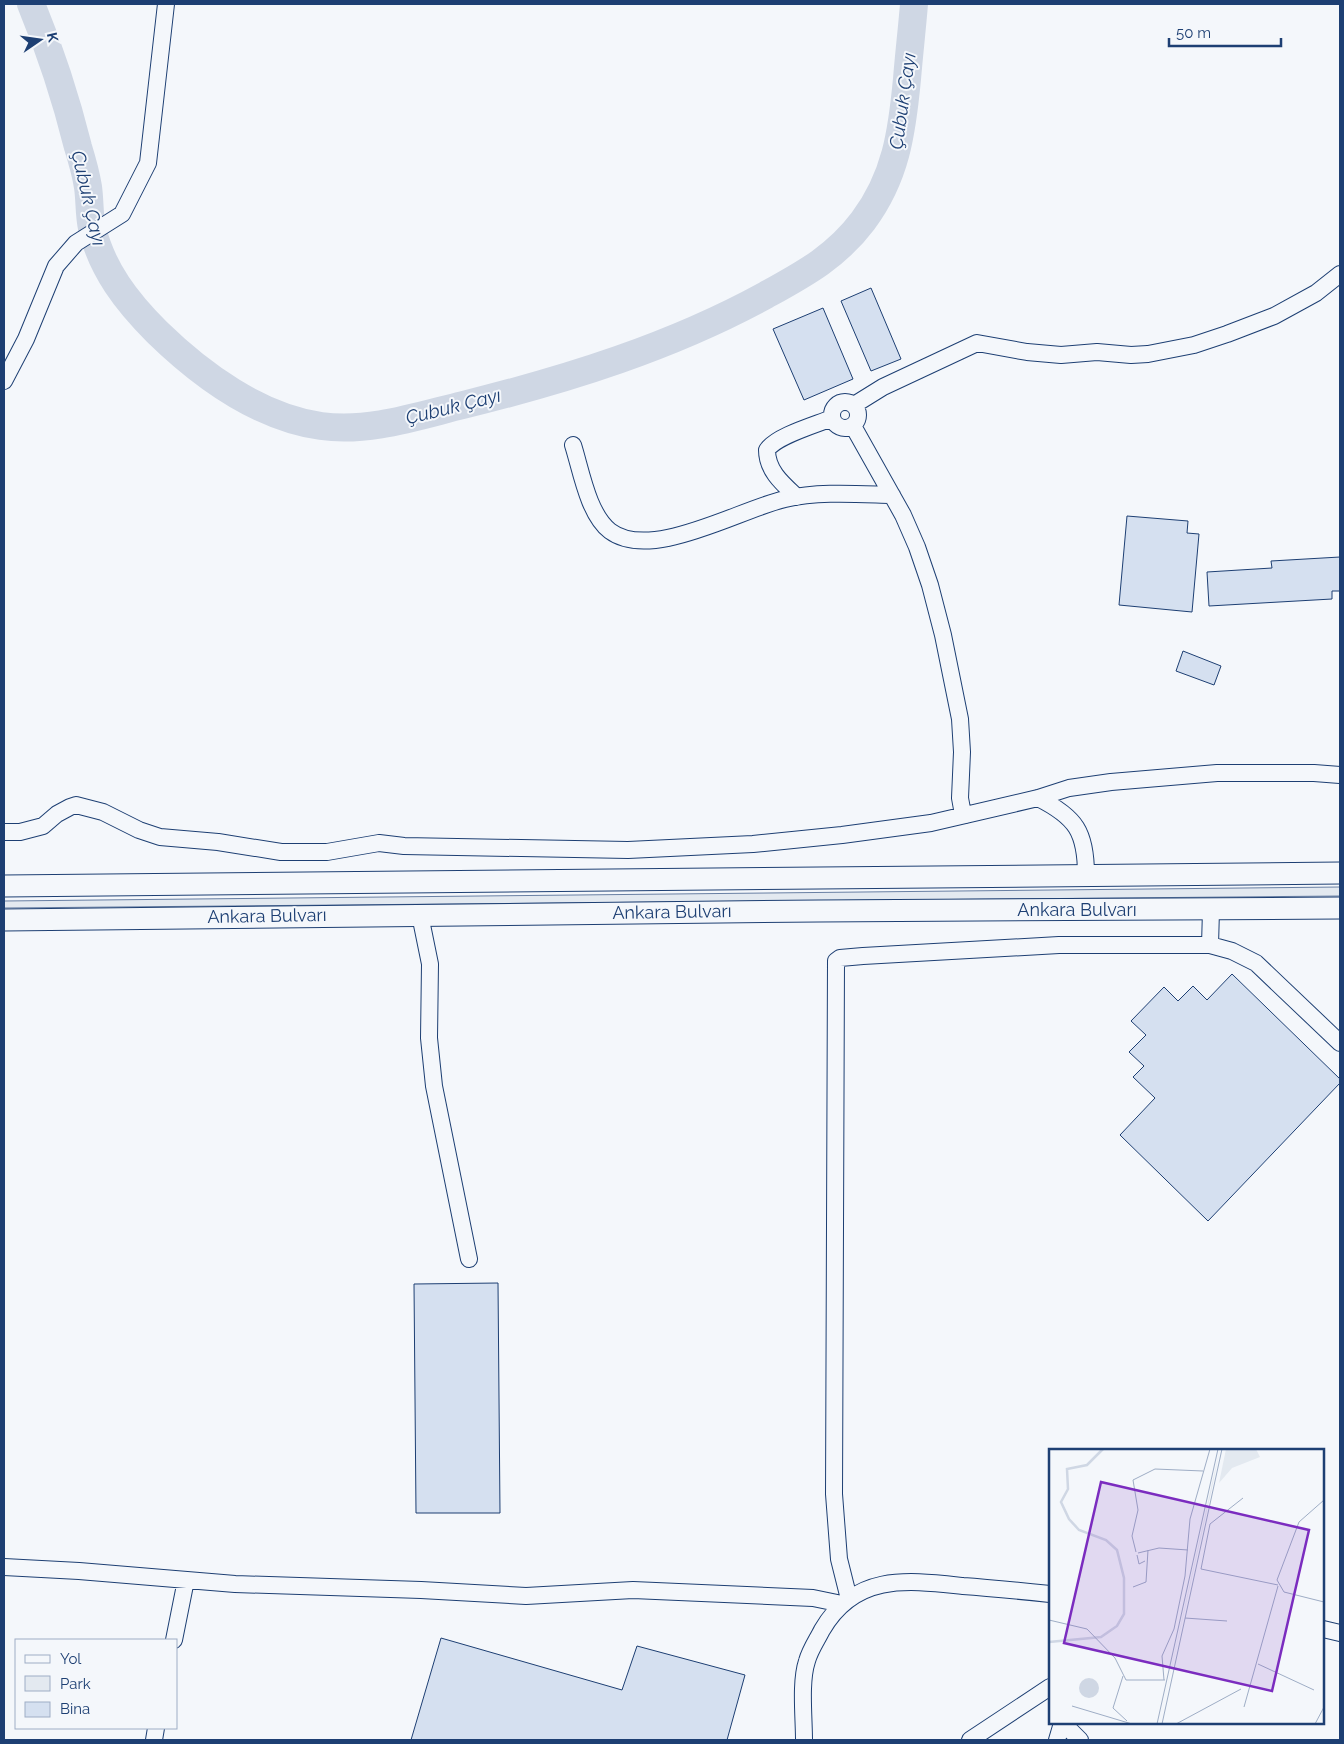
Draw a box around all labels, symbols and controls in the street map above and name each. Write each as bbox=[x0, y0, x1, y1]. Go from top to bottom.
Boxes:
north arrow bbox=[15, 15, 65, 65]
scale bar bbox=[1169, 15, 1282, 47]
text: 50 m bbox=[1176, 24, 1211, 42]
text: K bbox=[44, 31, 62, 44]
water label: Çubuk Çayı bbox=[884, 51, 920, 151]
water label: Çubuk Çayı bbox=[67, 148, 111, 248]
water label: Çubuk Çayı bbox=[403, 384, 503, 428]
street label: Ankara Bulvarı bbox=[1017, 899, 1137, 920]
street label: Ankara Bulvarı bbox=[612, 900, 732, 923]
street label: Ankara Bulvarı bbox=[207, 904, 327, 927]
inset map bbox=[1049, 1449, 1324, 1724]
legend bbox=[15, 1639, 178, 1729]
text: Yol bbox=[60, 1650, 82, 1668]
text: Park bbox=[60, 1675, 91, 1693]
text: Bina bbox=[60, 1700, 90, 1718]

